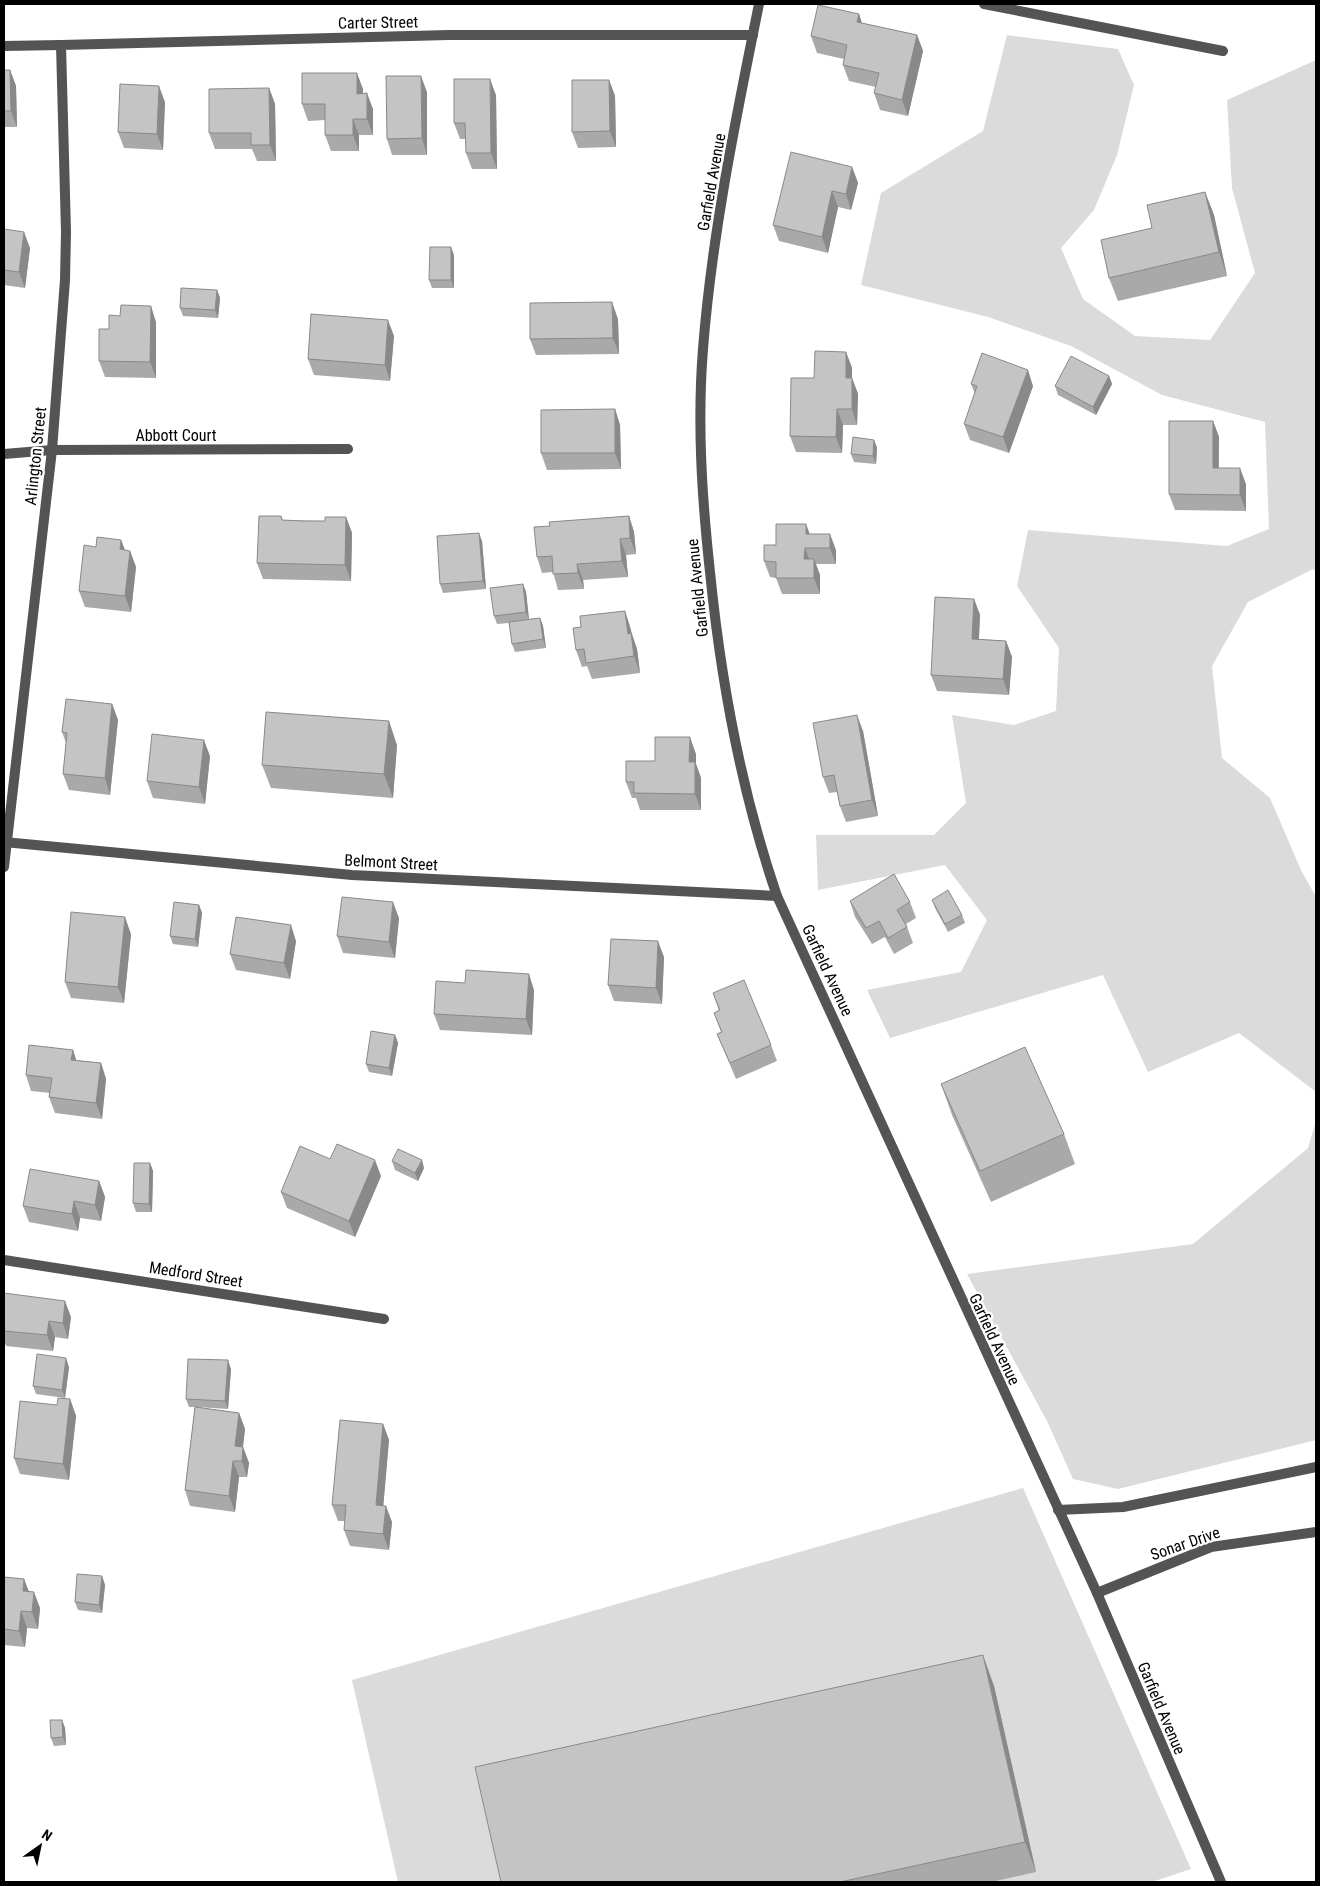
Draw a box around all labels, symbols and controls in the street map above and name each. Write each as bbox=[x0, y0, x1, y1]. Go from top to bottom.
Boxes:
street label: Carter Street bbox=[338, 12, 419, 33]
street label: Garfield Avenue bbox=[694, 132, 729, 232]
street label: Arlington Street bbox=[21, 406, 50, 506]
street label: Abbott Court bbox=[135, 426, 217, 445]
street label: Garfield Avenue bbox=[683, 538, 712, 638]
street label: Belmont Street bbox=[344, 851, 438, 874]
street label: Garfield Avenue bbox=[798, 921, 857, 1019]
street label: Medford Street bbox=[148, 1258, 244, 1291]
street label: Garfield Avenue bbox=[965, 1290, 1024, 1388]
street label: Sonar Drive bbox=[1148, 1523, 1222, 1564]
street label: Garfield Avenue bbox=[1134, 1659, 1190, 1757]
north arrow bbox=[15, 1821, 65, 1871]
text: N bbox=[39, 1826, 55, 1844]

